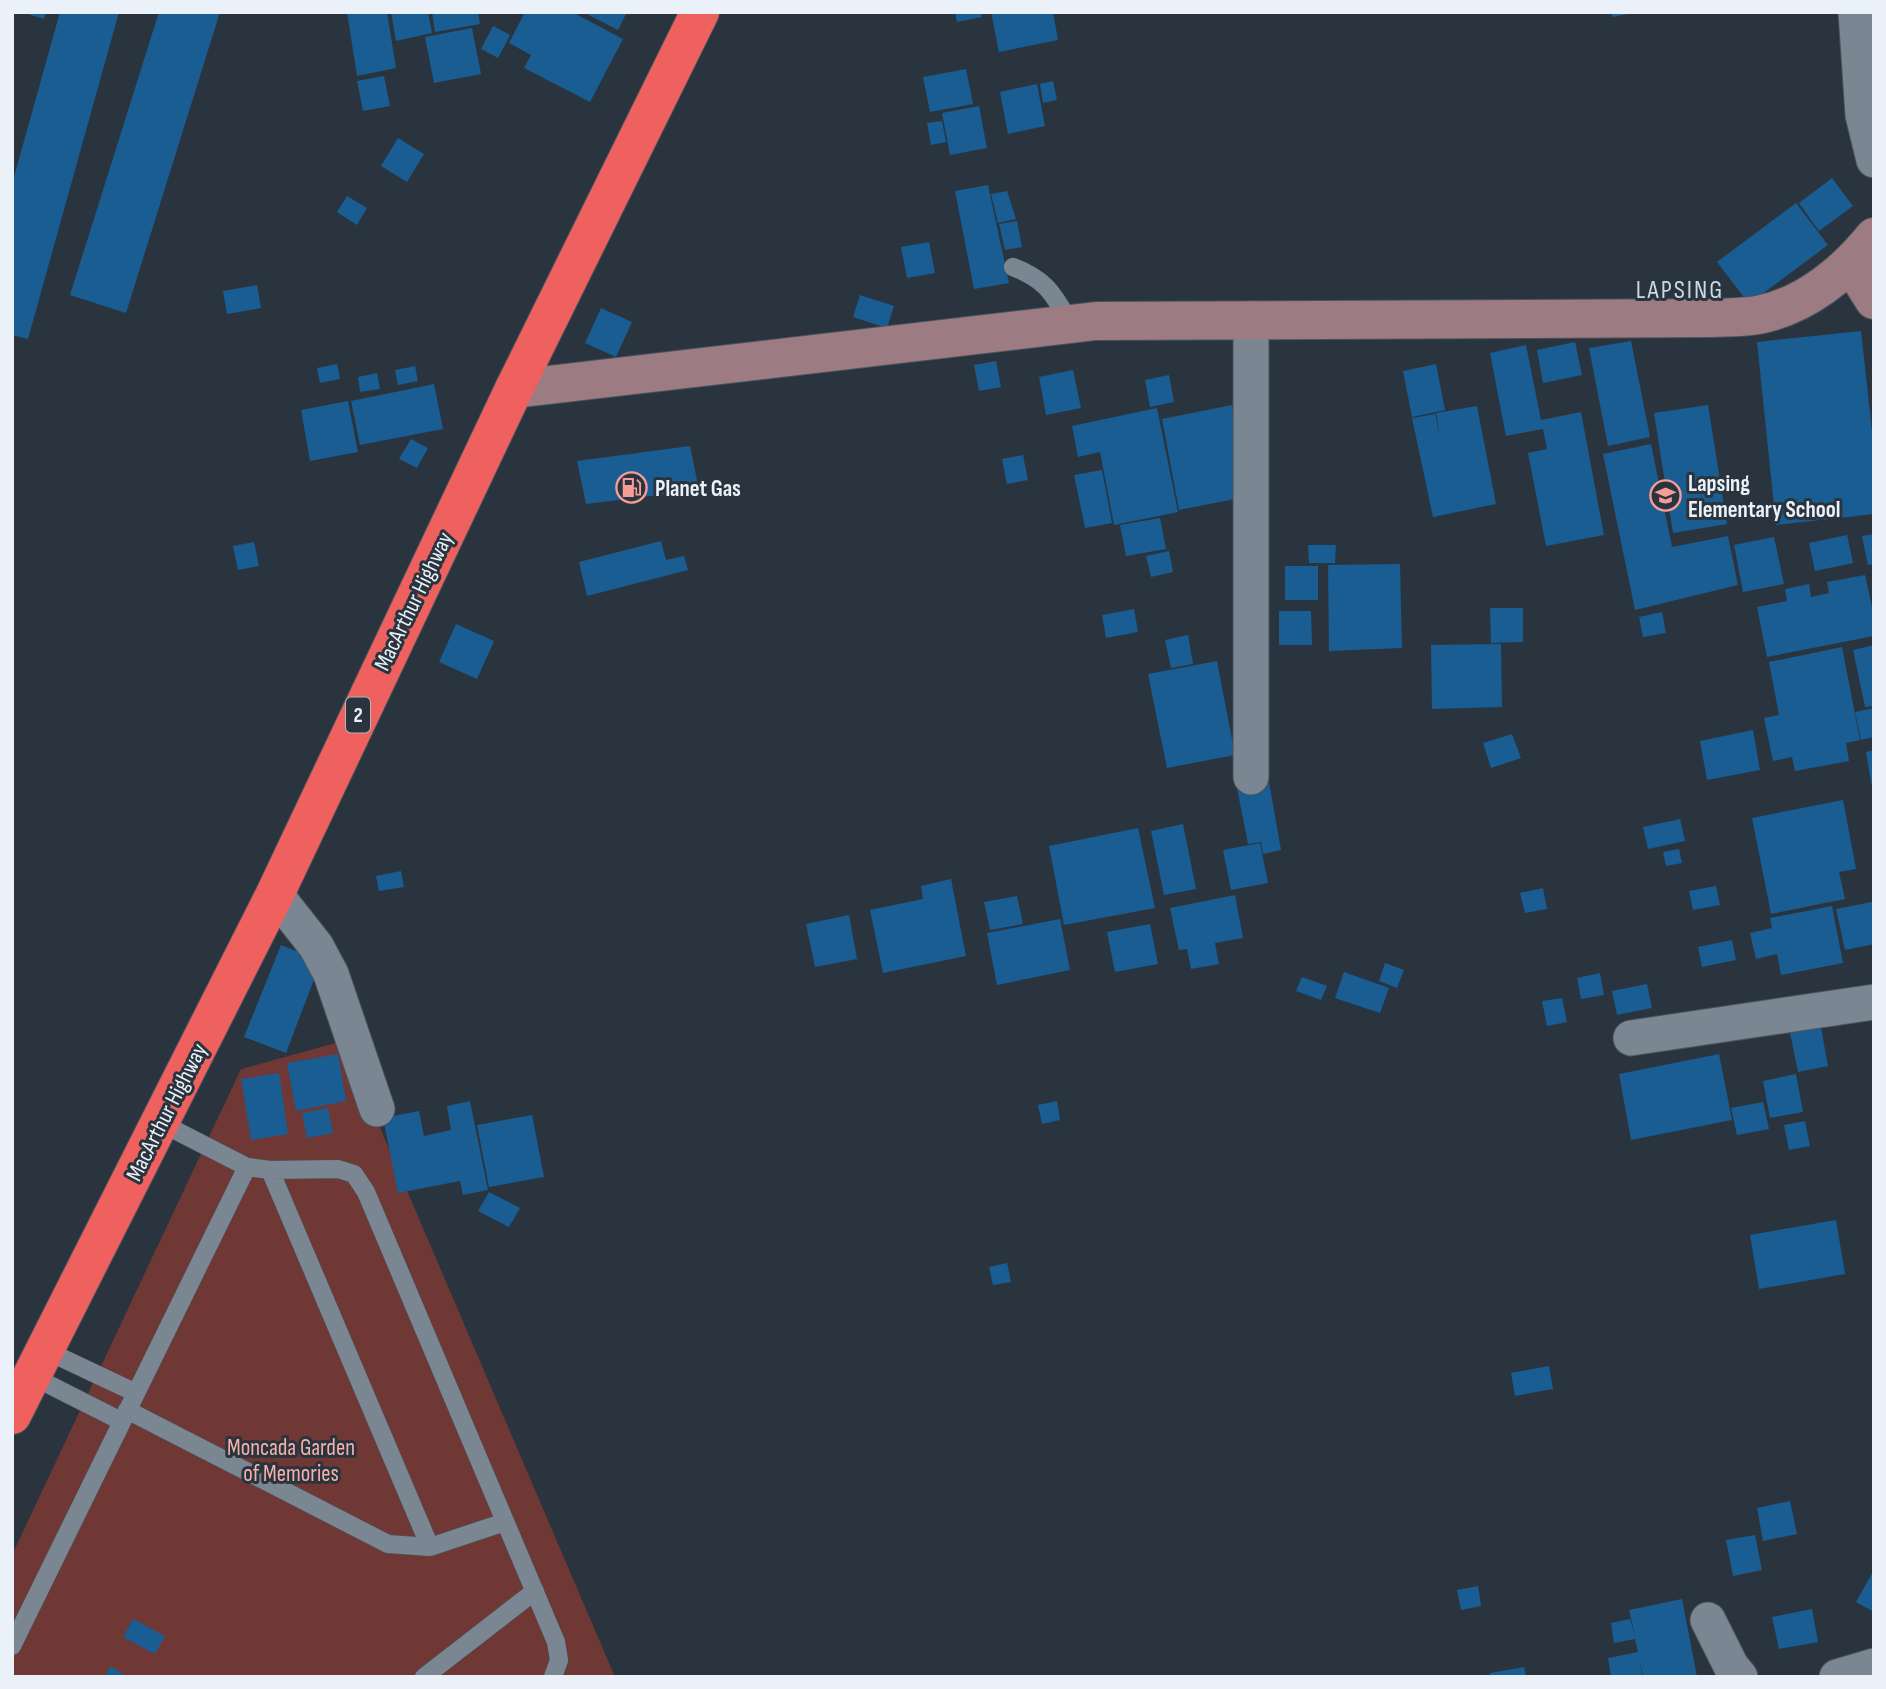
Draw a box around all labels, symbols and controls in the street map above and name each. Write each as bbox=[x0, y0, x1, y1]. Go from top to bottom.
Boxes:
district label: LAPSING bbox=[1636, 275, 1724, 306]
place label: Lapsing Elementary School bbox=[1688, 470, 1840, 524]
fuel station icon: Planet Gas bbox=[615, 471, 649, 505]
place label: Planet Gas bbox=[655, 475, 741, 503]
school or university icon: Lapsing Elementary School bbox=[1648, 479, 1682, 513]
street label: MacArthur Highway bbox=[368, 527, 460, 675]
road number: 2 bbox=[346, 698, 370, 732]
street label: MacArthur Highway bbox=[120, 1039, 214, 1186]
park label: Moncada Garden of Memories bbox=[227, 1434, 355, 1488]

